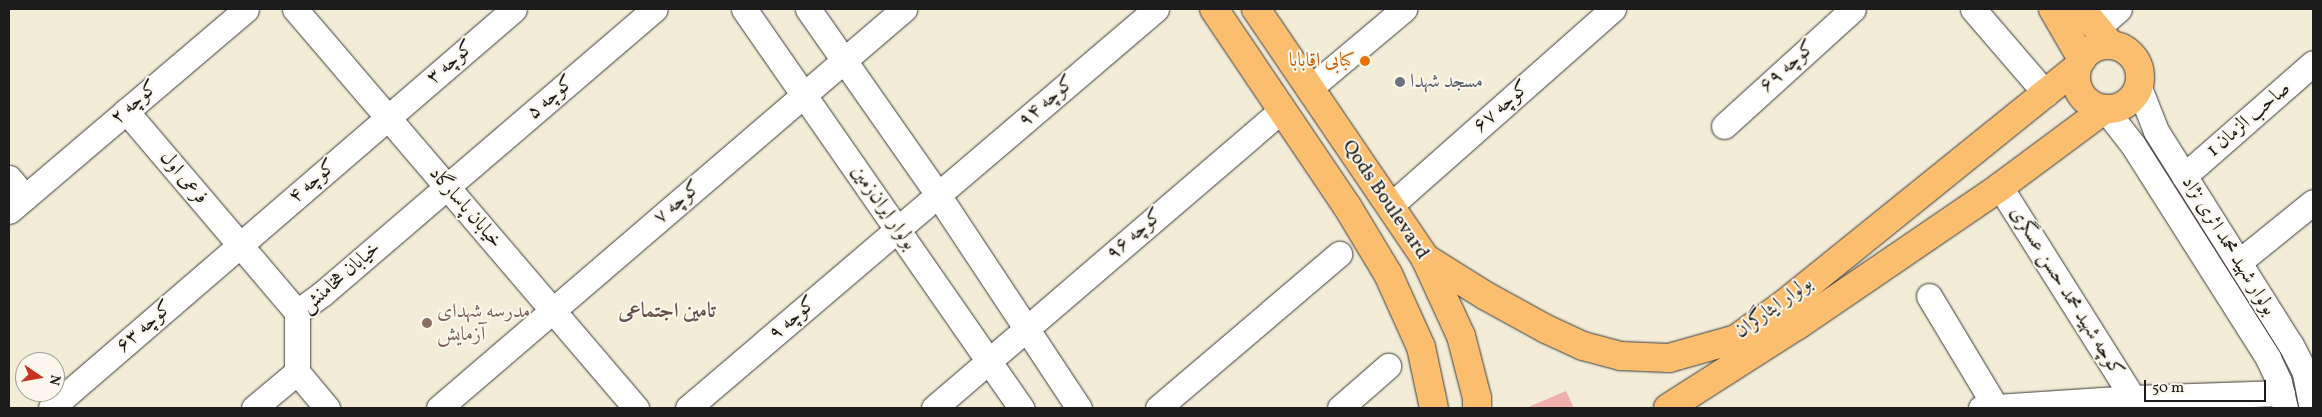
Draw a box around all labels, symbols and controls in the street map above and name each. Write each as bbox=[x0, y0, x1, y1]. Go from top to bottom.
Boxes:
street label: کوچه ۳ bbox=[422, 36, 480, 90]
street label: کوچه ۶۹ bbox=[1755, 36, 1821, 98]
place label: کبابی اقابابا bbox=[1289, 49, 1355, 73]
marker: کبابی اقابابا bbox=[1359, 55, 1371, 67]
place label: مسجد شهدا bbox=[1410, 70, 1483, 94]
street label: کوچه ۵ bbox=[522, 71, 580, 125]
street label: کوچه ۹۴ bbox=[1014, 71, 1080, 133]
street label: کوچه ۲ bbox=[106, 76, 164, 130]
marker: مسجد شهدا bbox=[1394, 76, 1406, 88]
street label: کوچه ۶۷ bbox=[1469, 76, 1535, 138]
street label: صاحب الزمان 1 bbox=[2202, 77, 2296, 163]
street label: Qods Boulevard bbox=[1336, 136, 1434, 264]
street label: فرعی اول bbox=[154, 146, 212, 210]
street label: کوچه ۴ bbox=[284, 155, 342, 209]
street label: بولوار ایران‌زمین bbox=[845, 161, 921, 255]
street label: خیابان پاسارگاد bbox=[423, 162, 507, 254]
street label: بولوار شهید محمد اثری نژاد bbox=[2175, 172, 2281, 320]
street label: کوچه ۷ bbox=[649, 176, 707, 230]
street label: کوچه شهید محمد حسن عسگری bbox=[2004, 202, 2128, 382]
street label: کوچه ۹۶ bbox=[1102, 204, 1168, 266]
street label: خیابان هخامنش bbox=[296, 237, 386, 319]
street label: بولوار ایثارگران bbox=[1730, 272, 1818, 344]
street label: کوچه ۹ bbox=[764, 292, 822, 346]
street label: کوچه ۶۳ bbox=[112, 296, 178, 358]
district label: تامین اجتماعی bbox=[618, 299, 716, 325]
place label: مدرسه شهدای آزمایش bbox=[437, 300, 530, 347]
marker: مدرسه شهدای آزمایش bbox=[421, 317, 433, 329]
north arrow bbox=[15, 352, 65, 402]
scale bar bbox=[2147, 370, 2270, 402]
text: N bbox=[44, 373, 65, 387]
text: 50 m bbox=[2152, 378, 2184, 399]

